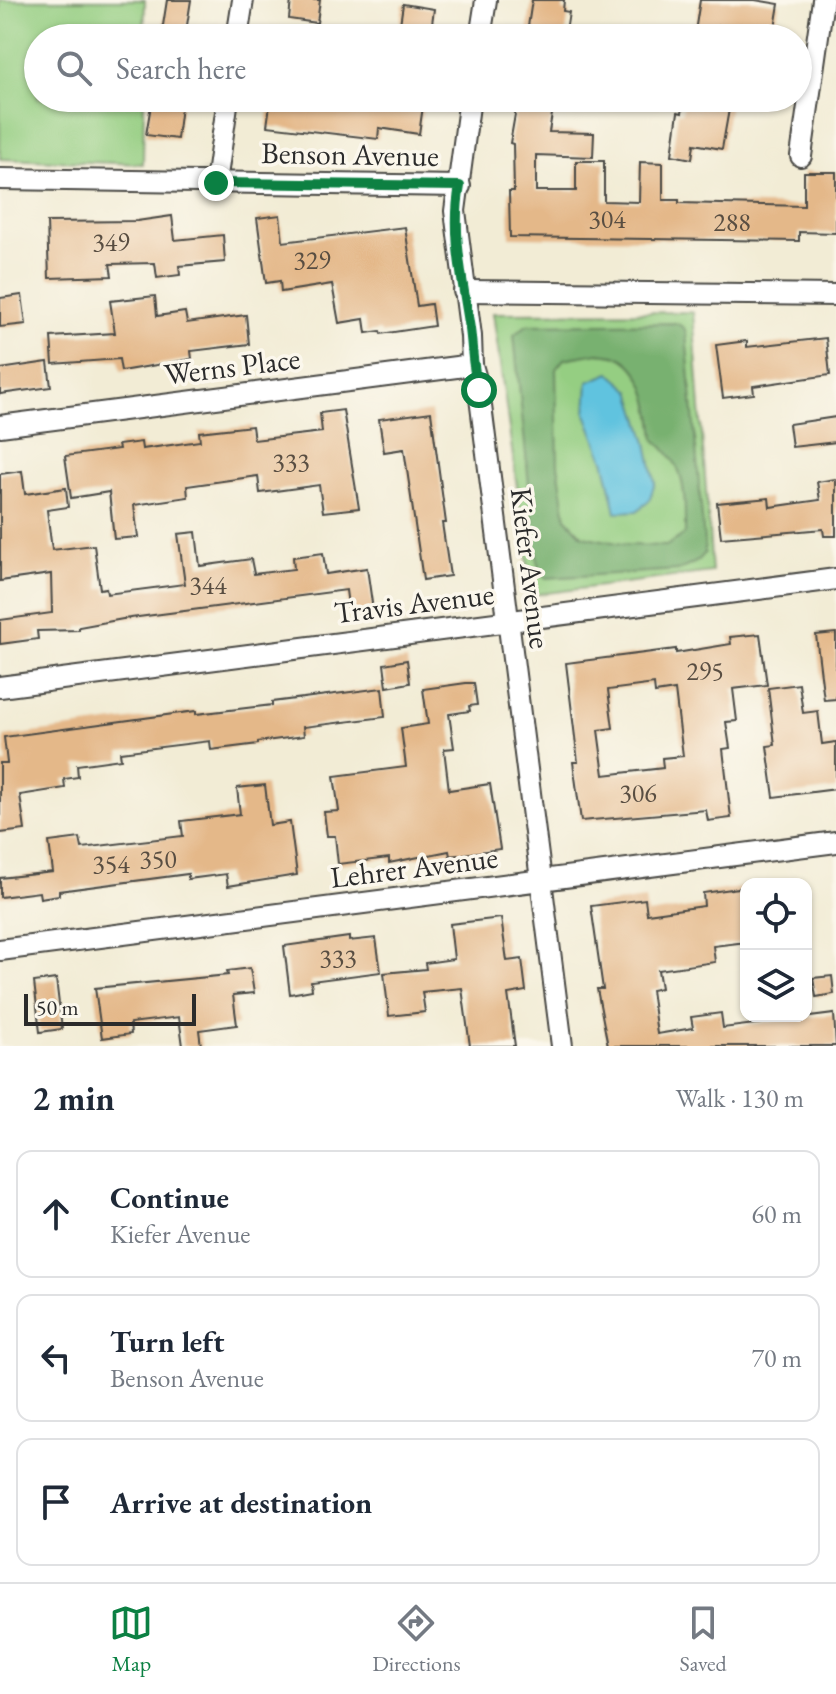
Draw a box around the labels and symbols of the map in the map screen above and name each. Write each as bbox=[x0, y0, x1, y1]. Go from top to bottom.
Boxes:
street label: Benson Avenue bbox=[261, 133, 439, 175]
route end bbox=[198, 165, 234, 201]
house number: 304 bbox=[588, 202, 626, 236]
house number: 288 bbox=[713, 205, 751, 239]
house number: 349 bbox=[92, 225, 130, 259]
house number: 329 bbox=[293, 243, 331, 277]
street label: Werns Place bbox=[162, 338, 302, 394]
route start bbox=[461, 372, 497, 408]
house number: 333 bbox=[272, 445, 310, 479]
street label: Kiefer Avenue bbox=[502, 485, 560, 651]
house number: 344 bbox=[189, 568, 227, 602]
street label: Travis Avenue bbox=[332, 574, 496, 632]
house number: 295 bbox=[686, 654, 724, 688]
house number: 306 bbox=[619, 776, 657, 810]
street label: Lehrer Avenue bbox=[328, 837, 500, 897]
house number: 350 bbox=[139, 842, 177, 876]
house number: 354 bbox=[92, 847, 130, 881]
house number: 333 bbox=[319, 941, 357, 975]
scale bar bbox=[24, 990, 196, 1026]

